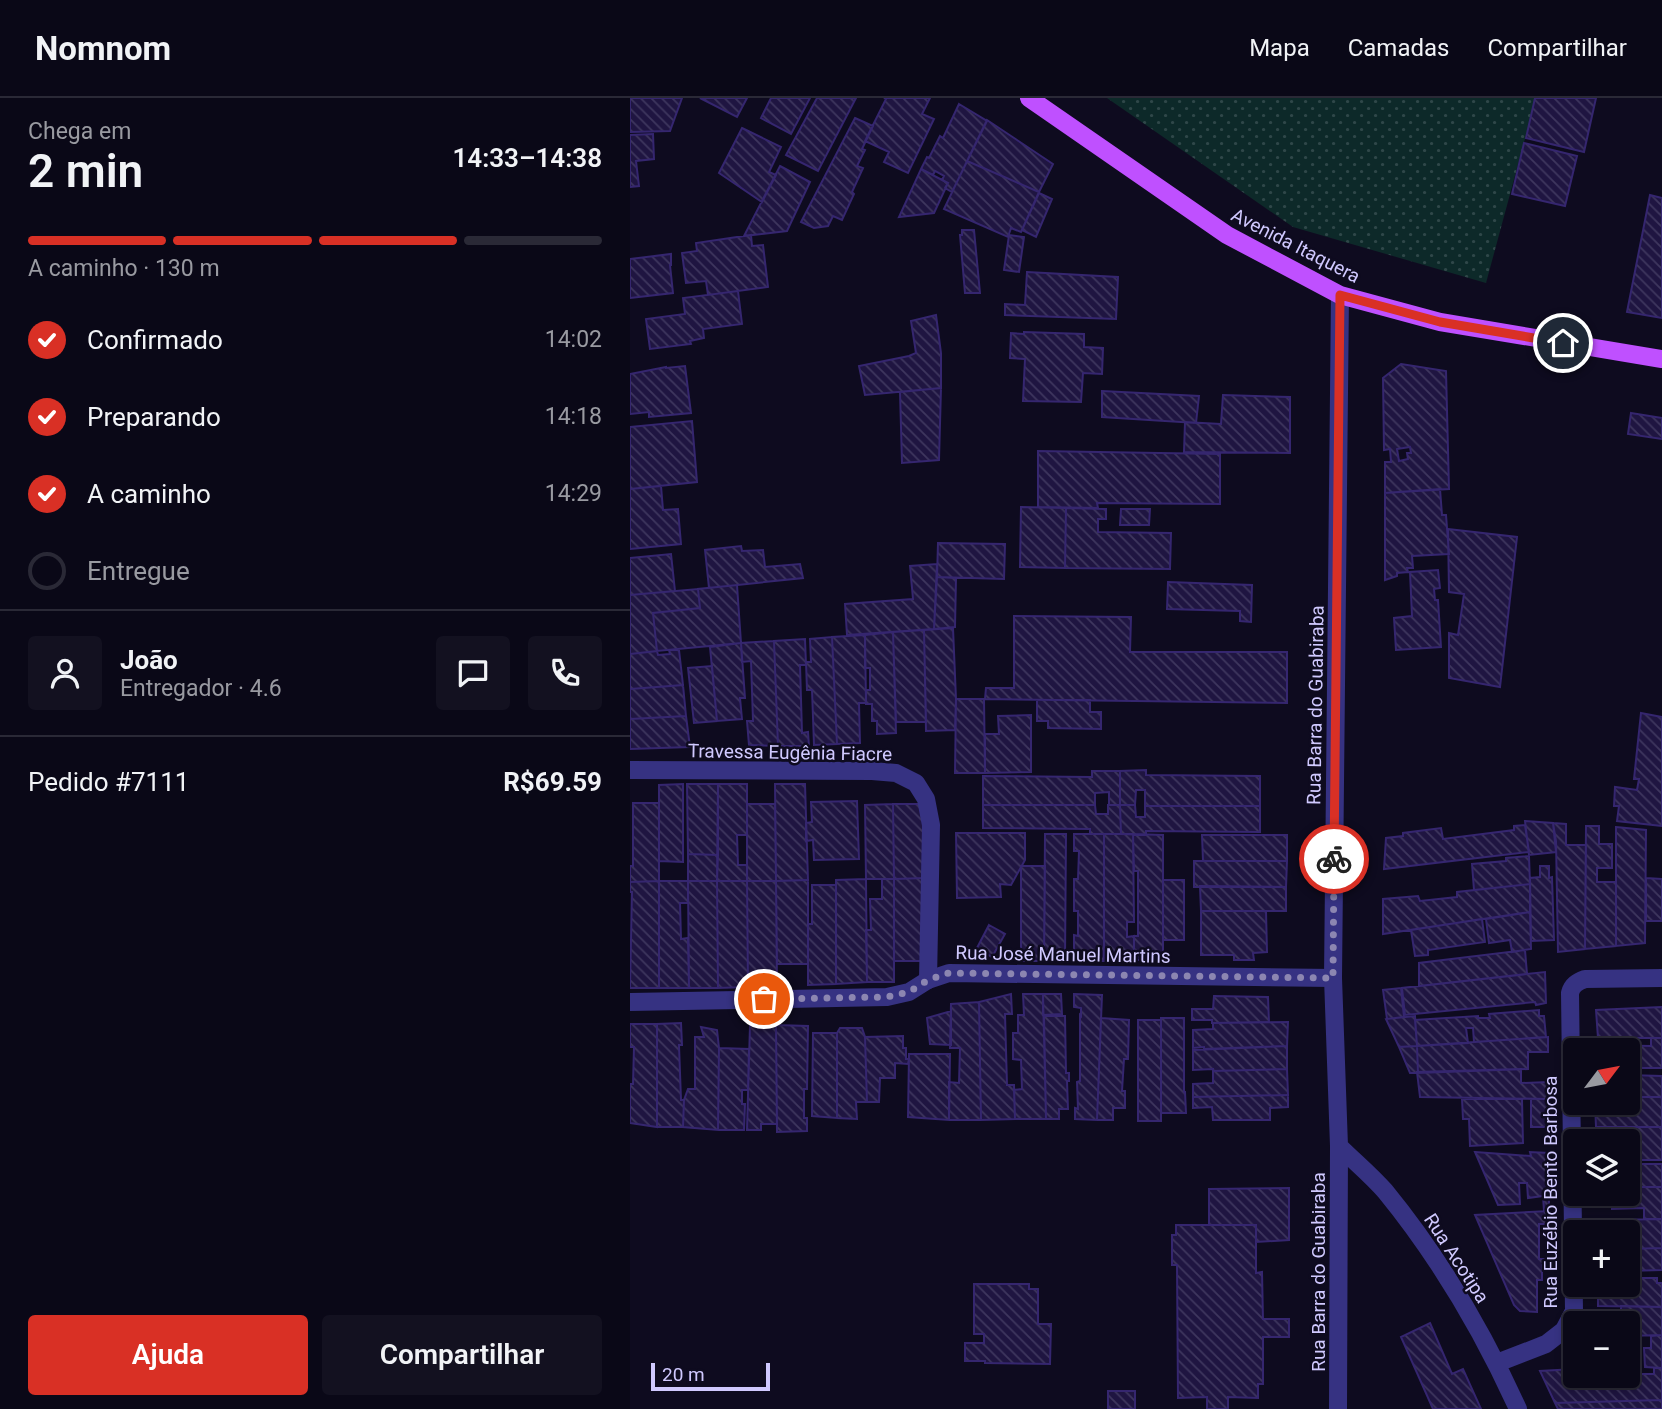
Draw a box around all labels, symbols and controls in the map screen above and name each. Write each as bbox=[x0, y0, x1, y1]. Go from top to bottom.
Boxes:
text: Nomnom bbox=[35, 29, 171, 68]
text: Mapa bbox=[1249, 34, 1310, 62]
text: Camadas bbox=[1348, 34, 1449, 62]
text: Compartilhar bbox=[1487, 34, 1627, 62]
text: Chega em bbox=[28, 118, 131, 145]
text: 14:33–14:38 bbox=[452, 143, 602, 173]
text: 2 min bbox=[28, 144, 143, 198]
street label: Avenida Itaquera bbox=[1228, 203, 1364, 288]
text: A caminho · 130 m bbox=[28, 255, 220, 282]
pin bbox=[1533, 313, 1593, 373]
icon: check bbox=[28, 321, 66, 359]
icon: home bbox=[1544, 324, 1582, 362]
text: Confirmado bbox=[87, 325, 223, 355]
text: 14:02 bbox=[545, 326, 602, 353]
icon: check bbox=[28, 398, 66, 436]
text: Preparando bbox=[87, 402, 221, 432]
text: 14:18 bbox=[545, 403, 602, 430]
icon: check bbox=[28, 475, 66, 513]
text: A caminho bbox=[87, 479, 211, 509]
text: 14:29 bbox=[545, 480, 602, 507]
text: Entregue bbox=[87, 556, 190, 586]
street label: Rua Barra do Guabiraba bbox=[1302, 605, 1329, 805]
button: person bbox=[28, 636, 102, 710]
button: chat bbox=[436, 636, 510, 710]
button: phone bbox=[528, 636, 602, 710]
text: João bbox=[120, 645, 178, 675]
text: Entregador · 4.6 bbox=[120, 675, 282, 702]
street label: Travessa Eugênia Fiacre bbox=[688, 739, 892, 766]
text: Pedido #7111 bbox=[28, 767, 189, 797]
text: R$69.59 bbox=[503, 767, 602, 797]
courier bbox=[1299, 824, 1369, 894]
icon: bike bbox=[1315, 840, 1353, 878]
street label: Rua José Manuel Martins bbox=[955, 941, 1171, 968]
pin bbox=[734, 969, 794, 1029]
icon: bag bbox=[745, 980, 783, 1018]
north arrow bbox=[1563, 1038, 1640, 1115]
map controls bbox=[1563, 1038, 1640, 1388]
street label: Rua Euzébio Bento Barbosa bbox=[1539, 1076, 1562, 1308]
button: layers bbox=[1563, 1129, 1640, 1206]
street label: Rua Barra do Guabiraba bbox=[1307, 1172, 1330, 1372]
street label: Rua Acotipa bbox=[1419, 1209, 1494, 1307]
button: + bbox=[1563, 1220, 1640, 1297]
button: − bbox=[1563, 1311, 1640, 1388]
button: Ajuda bbox=[28, 1315, 308, 1395]
button: Compartilhar bbox=[322, 1315, 602, 1395]
scale bar bbox=[651, 1360, 770, 1392]
text: 20 m bbox=[662, 1363, 705, 1386]

